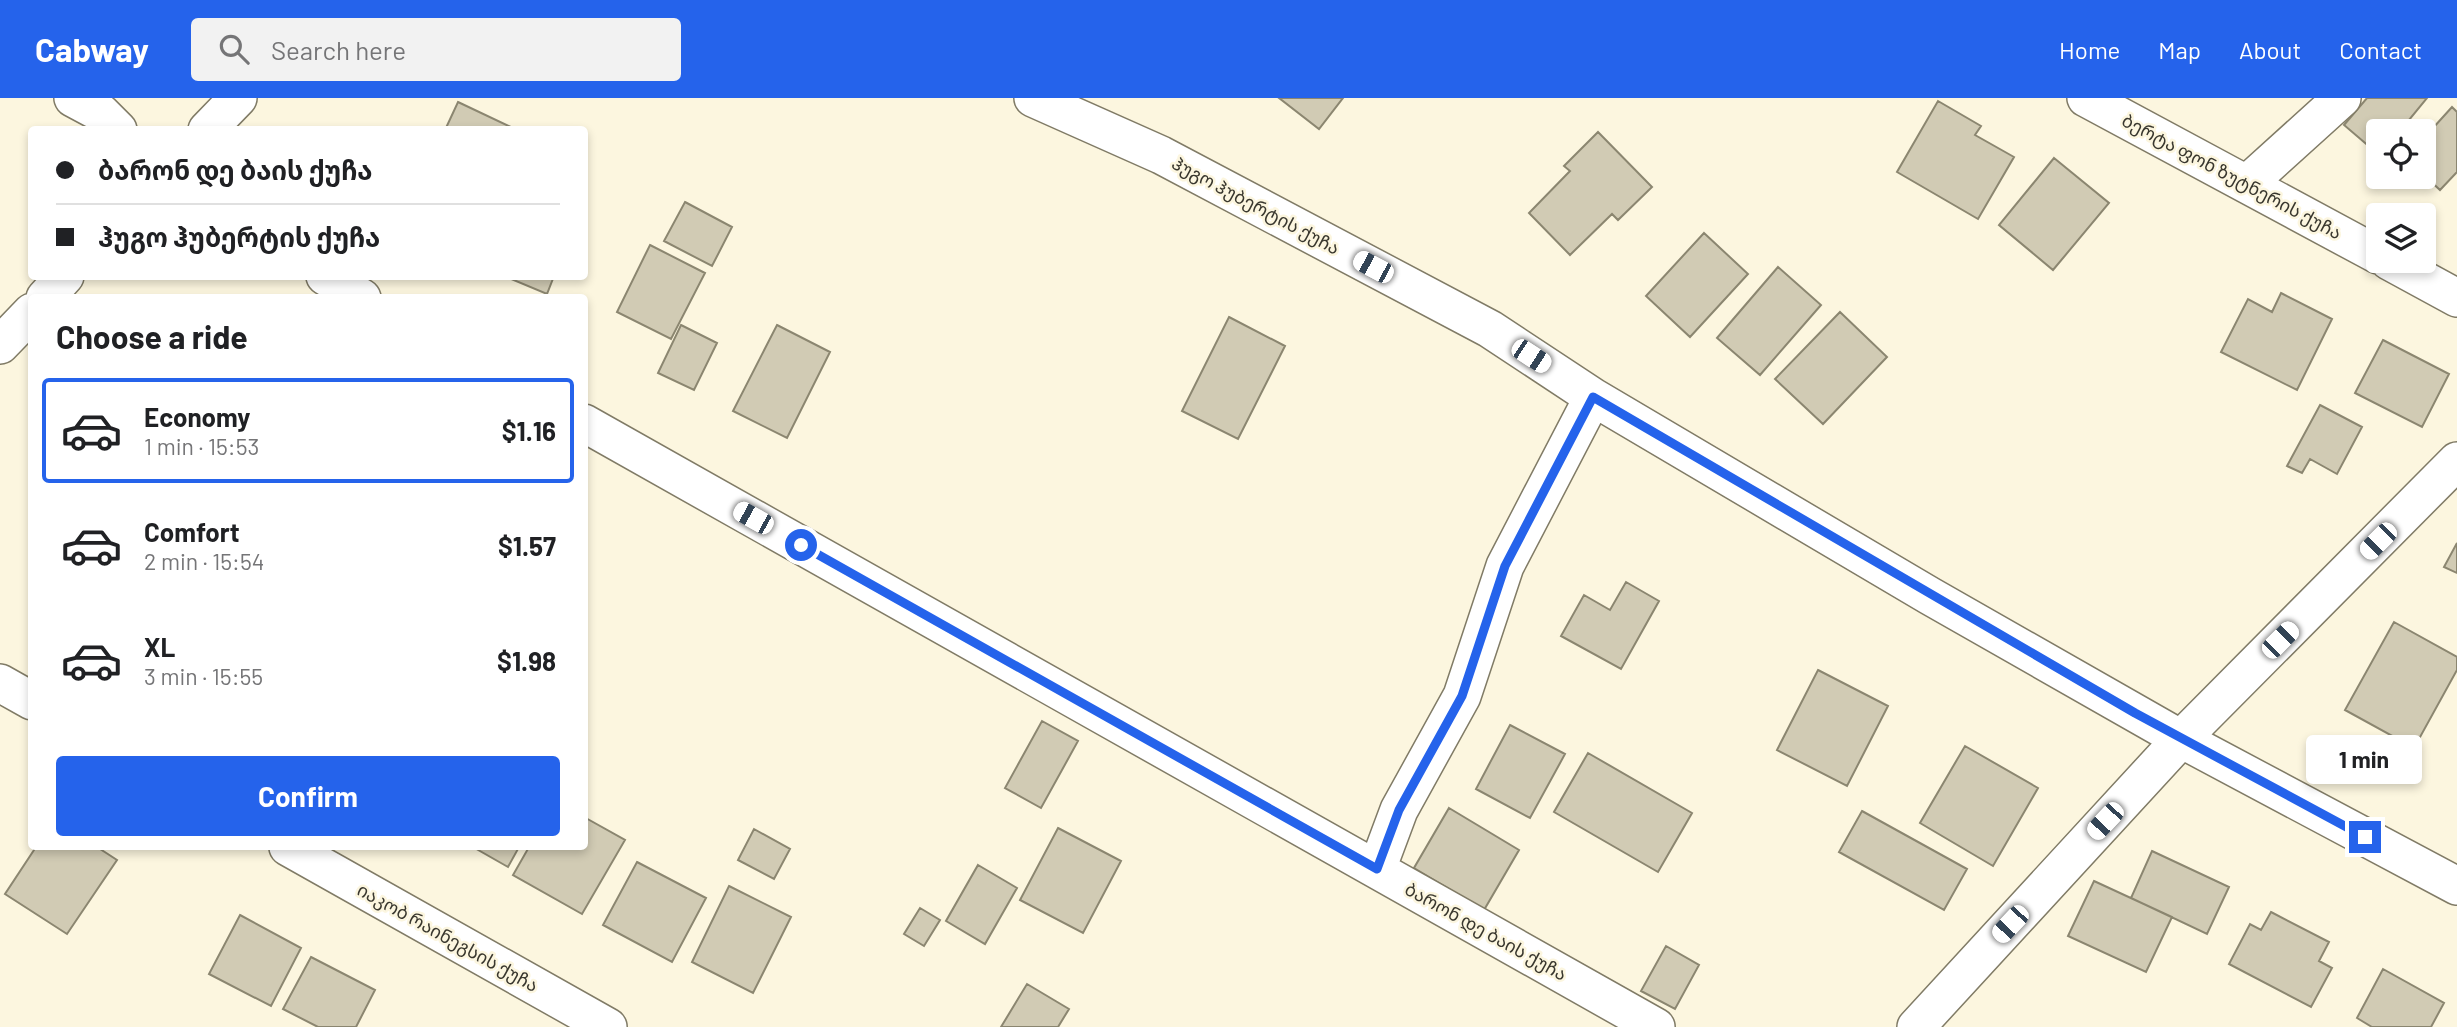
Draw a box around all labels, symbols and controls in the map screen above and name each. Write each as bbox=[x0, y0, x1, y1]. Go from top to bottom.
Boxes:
search box bbox=[191, 18, 681, 81]
text: Cabway bbox=[35, 29, 149, 69]
icon: search bbox=[215, 30, 253, 68]
text: Search here bbox=[271, 34, 406, 65]
text: Home bbox=[2059, 35, 2120, 64]
text: Map bbox=[2158, 35, 2201, 64]
text: About bbox=[2239, 35, 2301, 64]
text: Contact bbox=[2339, 35, 2422, 64]
street label: ბერტა ფონ ზუტნერის ქუჩა bbox=[2118, 109, 2346, 244]
map controls bbox=[2366, 119, 2436, 273]
button: locate bbox=[2366, 119, 2436, 189]
street label: ჰუგო ჰუბერტის ქუჩა bbox=[1168, 151, 1344, 260]
text: ბარონ დე ბაის ქუჩა bbox=[98, 154, 372, 185]
button: layers bbox=[2366, 203, 2436, 273]
text: ჰუგო ჰუბერტის ქუჩა bbox=[98, 221, 380, 252]
car bbox=[1350, 248, 1397, 286]
text: Choose a ride bbox=[56, 317, 248, 355]
car bbox=[1508, 336, 1555, 376]
icon: car bbox=[60, 399, 123, 462]
text: Economy bbox=[144, 401, 250, 432]
text: $1.16 bbox=[502, 415, 556, 446]
text: 1 min · 15:53 bbox=[144, 432, 259, 460]
car bbox=[730, 499, 777, 537]
icon: car bbox=[60, 514, 123, 577]
text: Comfort bbox=[144, 516, 240, 547]
car bbox=[2356, 519, 2401, 563]
route start bbox=[785, 529, 817, 561]
text: $1.57 bbox=[498, 530, 556, 561]
text: 2 min · 15:54 bbox=[144, 547, 264, 575]
car bbox=[2258, 618, 2303, 662]
icon: car bbox=[60, 629, 123, 692]
text: XL bbox=[144, 631, 175, 662]
text: $1.98 bbox=[497, 645, 556, 676]
text: 3 min · 15:55 bbox=[144, 662, 263, 690]
callout: 1 min bbox=[2307, 736, 2423, 784]
text: 1 min bbox=[2339, 745, 2389, 773]
button: Confirm bbox=[56, 756, 560, 836]
car bbox=[2083, 798, 2128, 844]
route end bbox=[2349, 821, 2381, 853]
street label: ბარონ დე ბაის ქუჩა bbox=[1401, 877, 1571, 986]
street label: იაკობ რაინეგსის ქუჩა bbox=[353, 878, 542, 997]
car bbox=[1988, 901, 2033, 947]

